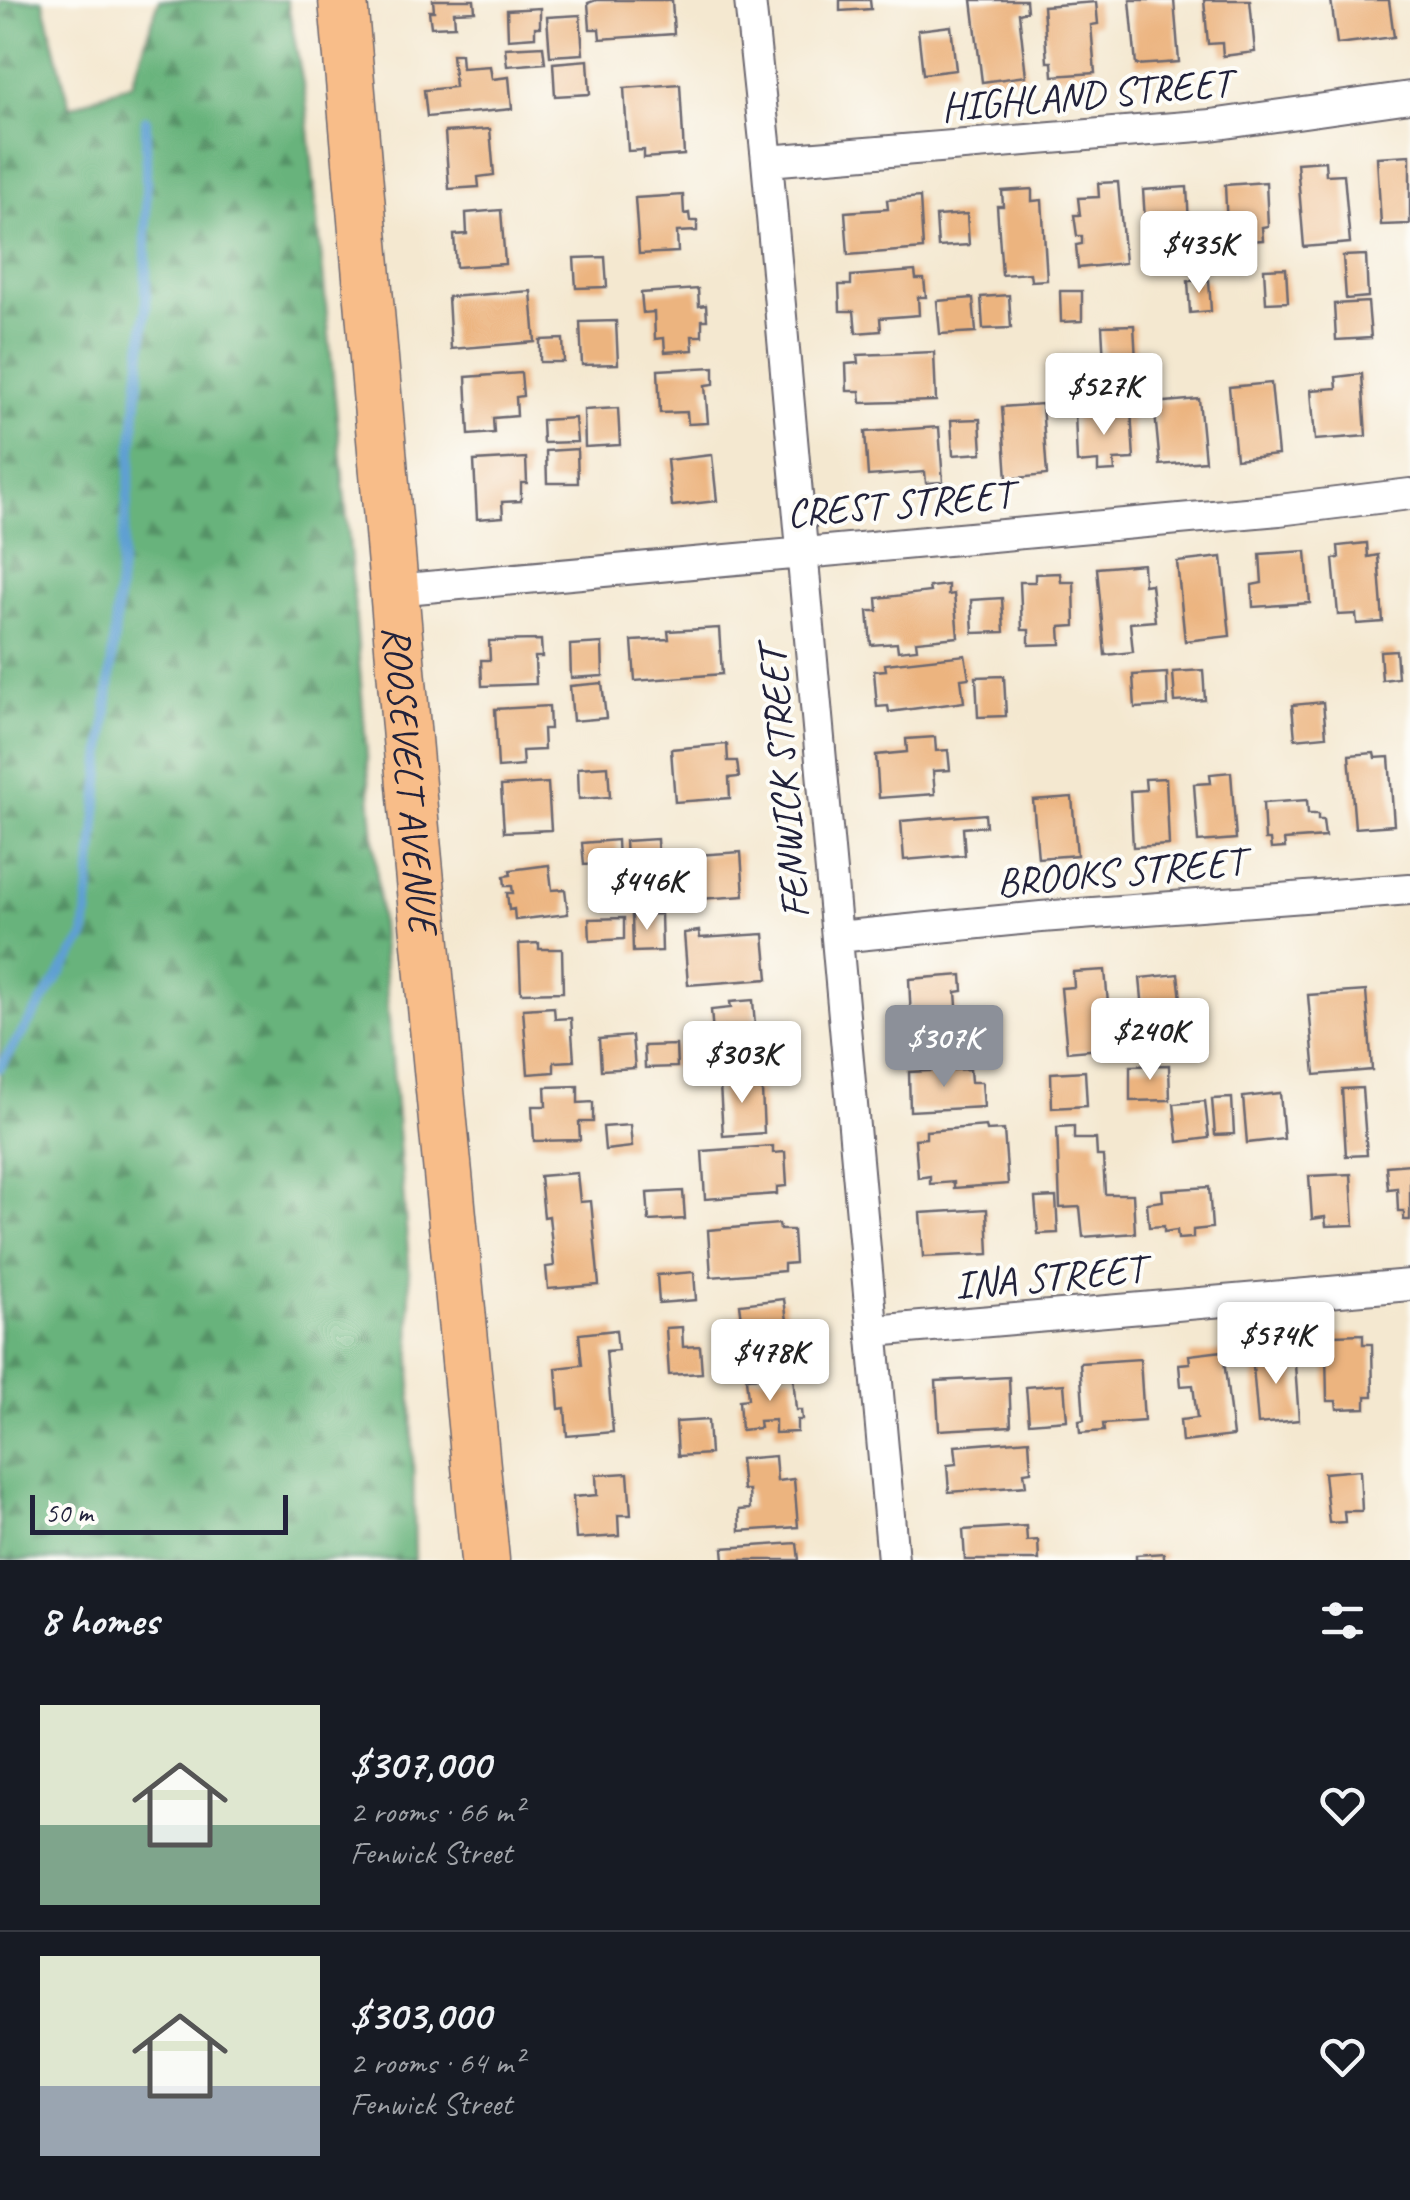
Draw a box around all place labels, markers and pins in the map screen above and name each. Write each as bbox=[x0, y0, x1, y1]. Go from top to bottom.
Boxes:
pin: $435K bbox=[1129, 211, 1269, 296]
pin: $527K bbox=[1034, 353, 1174, 438]
pin: $446K bbox=[577, 848, 717, 933]
pin: $240K bbox=[1080, 998, 1220, 1083]
pin: $307K bbox=[874, 1005, 1014, 1090]
pin: $303K bbox=[672, 1021, 812, 1106]
pin: $574K bbox=[1206, 1302, 1346, 1387]
pin: $478K bbox=[700, 1319, 840, 1404]

